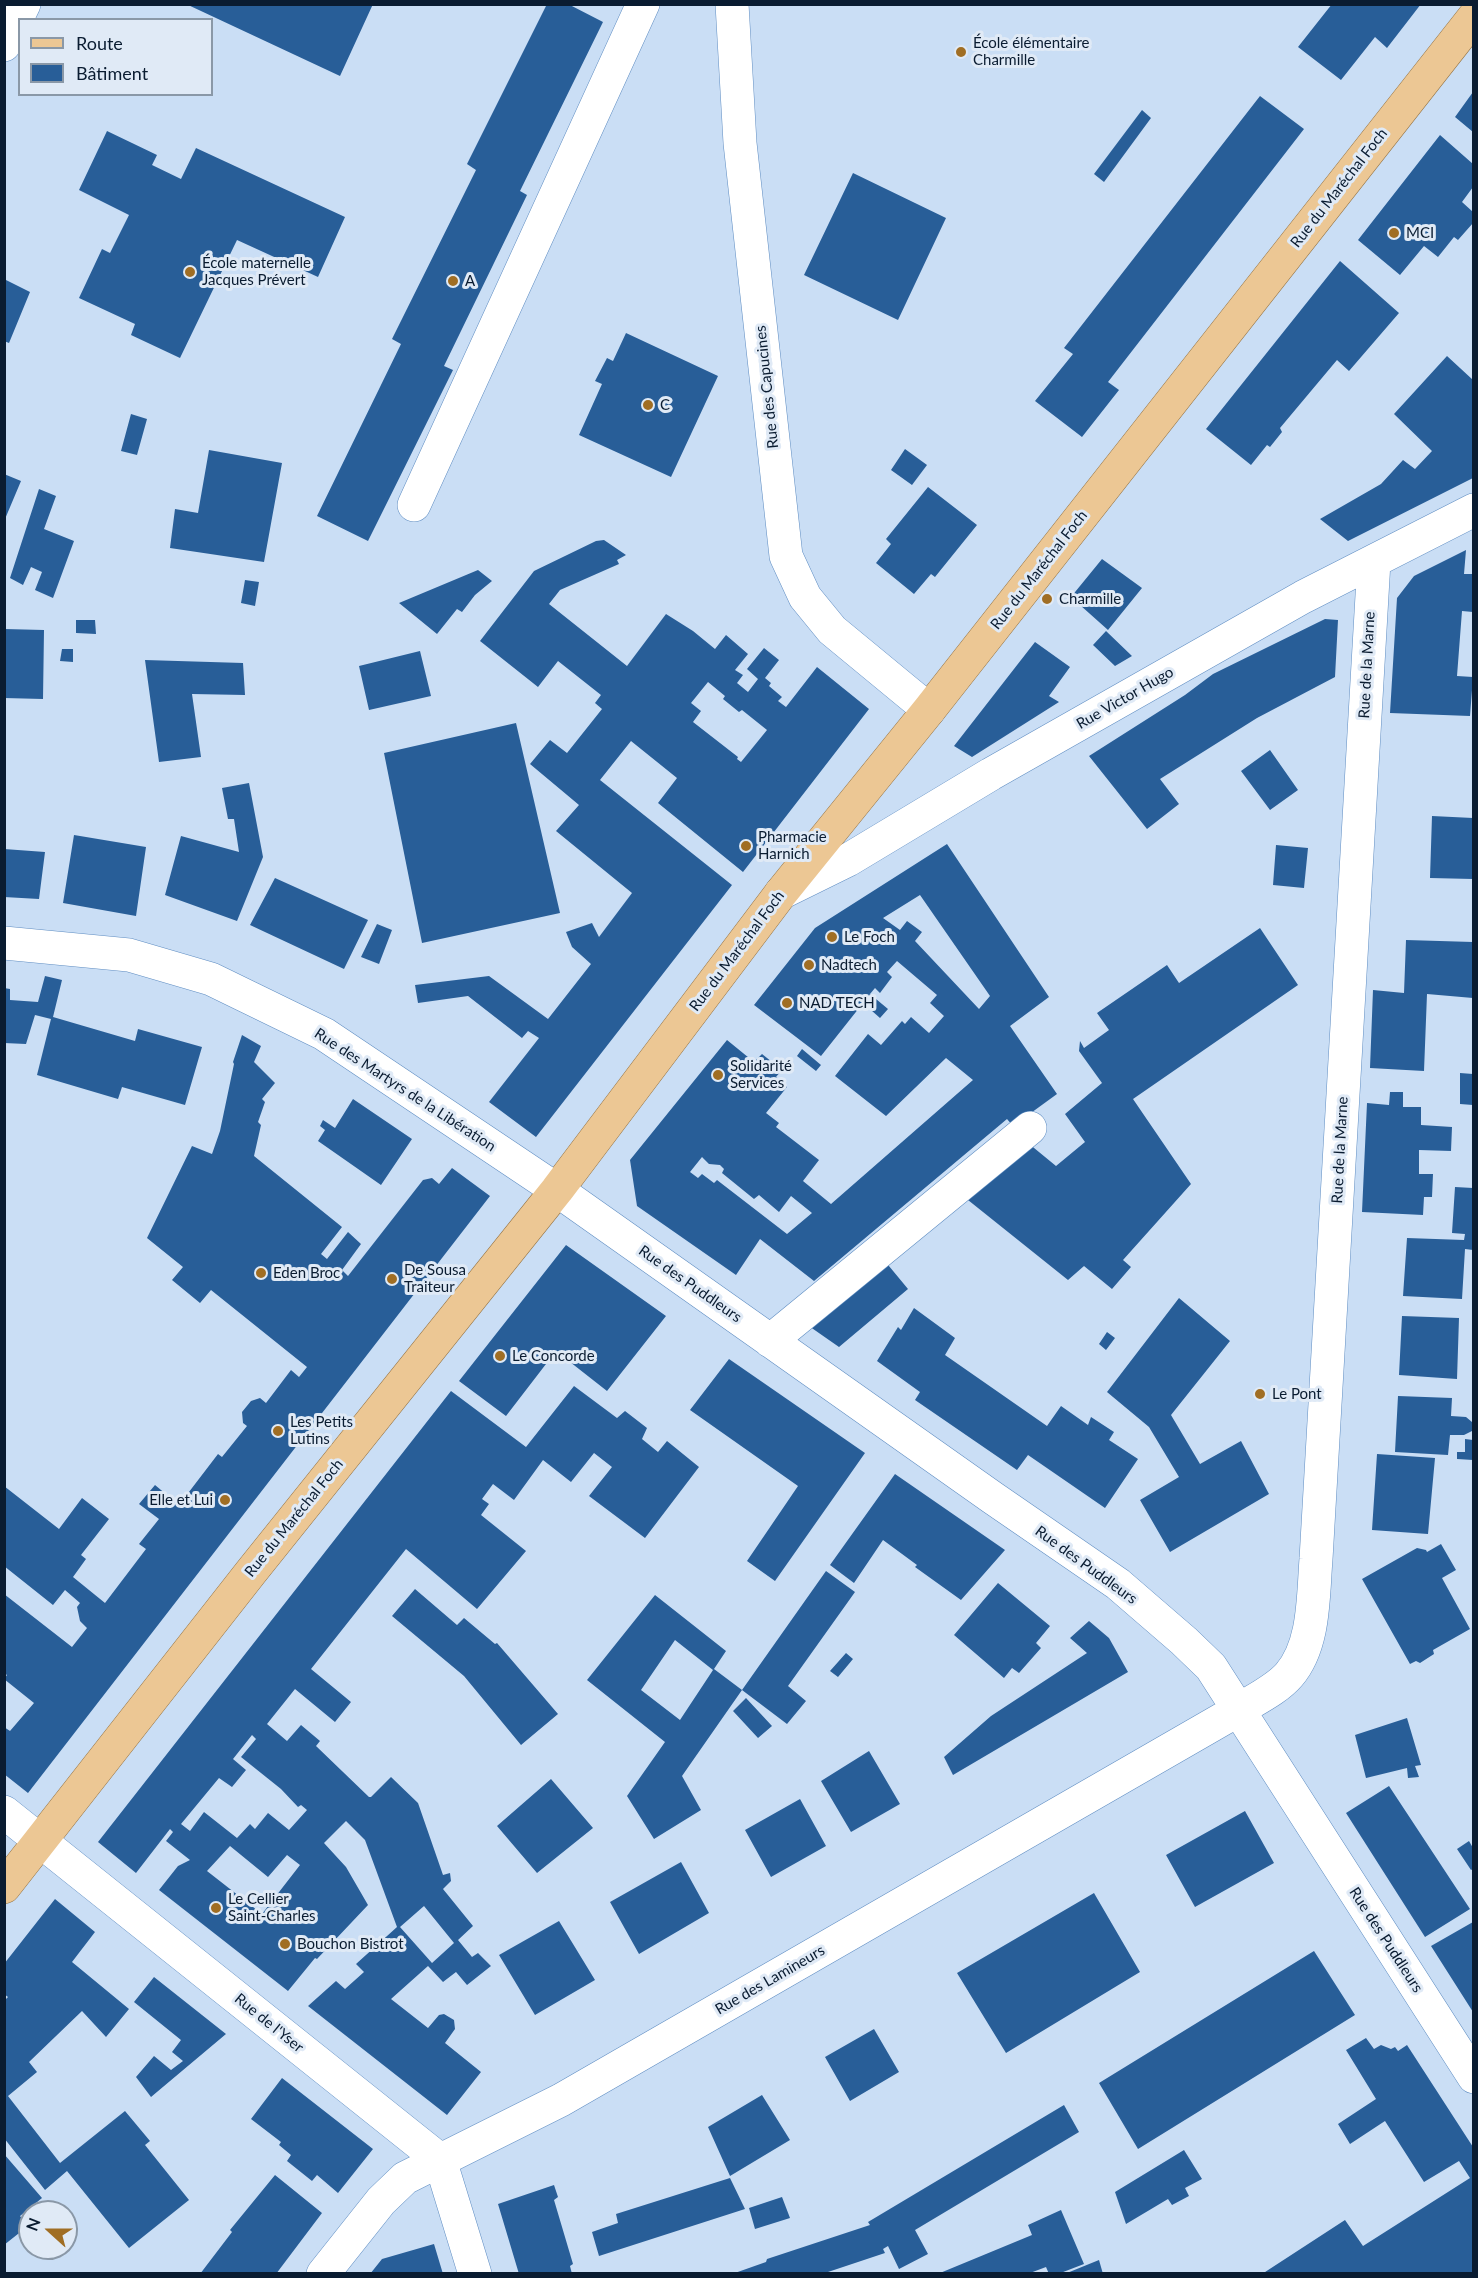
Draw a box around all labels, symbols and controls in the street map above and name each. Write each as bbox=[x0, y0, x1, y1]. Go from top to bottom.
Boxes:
legend bbox=[18, 18, 213, 96]
text: Route bbox=[76, 32, 123, 54]
place label: École élémentaire Charmille bbox=[973, 34, 1090, 69]
marker: École élémentaire Charmille bbox=[954, 45, 968, 59]
text: Bâtiment bbox=[76, 62, 148, 84]
street label: Rue du Maréchal Foch bbox=[1287, 125, 1391, 251]
place label: MCI bbox=[1406, 224, 1434, 242]
marker: MCI bbox=[1387, 226, 1401, 240]
place label: École maternelle Jacques Prévert bbox=[202, 254, 311, 289]
marker: École maternelle Jacques Prévert bbox=[183, 265, 197, 279]
place label: A bbox=[465, 272, 475, 290]
marker: A bbox=[446, 274, 460, 288]
street label: Rue des Capucines bbox=[752, 325, 782, 449]
place label: C bbox=[660, 396, 670, 414]
marker: C bbox=[641, 398, 655, 412]
street label: Rue du Maréchal Foch bbox=[987, 507, 1091, 633]
place label: Charmille bbox=[1059, 590, 1121, 608]
marker: Charmille bbox=[1040, 592, 1054, 606]
street label: Rue de la Marne bbox=[1355, 611, 1379, 719]
street label: Rue Victor Hugo bbox=[1073, 663, 1177, 733]
place label: Pharmacie Harnich bbox=[758, 828, 827, 863]
marker: Pharmacie Harnich bbox=[739, 839, 753, 853]
street label: Rue du Maréchal Foch bbox=[686, 887, 788, 1015]
place label: Le Foch bbox=[844, 928, 895, 946]
marker: Le Foch bbox=[825, 930, 839, 944]
place label: Nadtech bbox=[821, 956, 877, 974]
marker: Nadtech bbox=[802, 958, 816, 972]
place label: NAD TECH bbox=[799, 994, 875, 1012]
marker: NAD TECH bbox=[780, 996, 794, 1010]
street label: Rue des Martyrs de la Libération bbox=[311, 1025, 499, 1155]
place label: Solidarité Services bbox=[730, 1057, 792, 1092]
marker: Solidarité Services bbox=[711, 1068, 725, 1082]
street label: Rue de la Marne bbox=[1328, 1096, 1352, 1204]
street label: Rue des Puddleurs bbox=[635, 1242, 745, 1326]
place label: De Sousa Traiteur bbox=[404, 1261, 466, 1296]
place label: Eden Broc bbox=[273, 1264, 340, 1282]
marker: Eden Broc bbox=[254, 1266, 268, 1280]
marker: De Sousa Traiteur bbox=[385, 1272, 399, 1286]
place label: Le Concorde bbox=[512, 1347, 595, 1365]
marker: Le Concorde bbox=[493, 1349, 507, 1363]
place label: Le Pont bbox=[1272, 1385, 1322, 1403]
marker: Le Pont bbox=[1253, 1387, 1267, 1401]
place label: Les Petits Lutins bbox=[290, 1413, 353, 1448]
marker: Les Petits Lutins bbox=[271, 1424, 285, 1438]
street label: Rue du Maréchal Foch bbox=[241, 1455, 347, 1581]
place label: Elle et Lui bbox=[149, 1491, 213, 1509]
marker: Elle et Lui bbox=[218, 1493, 232, 1507]
street label: Rue des Puddleurs bbox=[1031, 1522, 1141, 1608]
street label: Rue des Puddleurs bbox=[1345, 1884, 1427, 1996]
place label: Le Cellier Saint-Charles bbox=[228, 1890, 316, 1925]
marker: Le Cellier Saint-Charles bbox=[209, 1901, 223, 1915]
place label: Bouchon Bistrot bbox=[297, 1935, 404, 1953]
marker: Bouchon Bistrot bbox=[278, 1937, 292, 1951]
street label: Rue des Lamineurs bbox=[712, 1941, 828, 2019]
street label: Rue de l'Yser bbox=[231, 1990, 307, 2056]
north arrow bbox=[18, 2200, 78, 2260]
text: N bbox=[22, 2215, 44, 2233]

